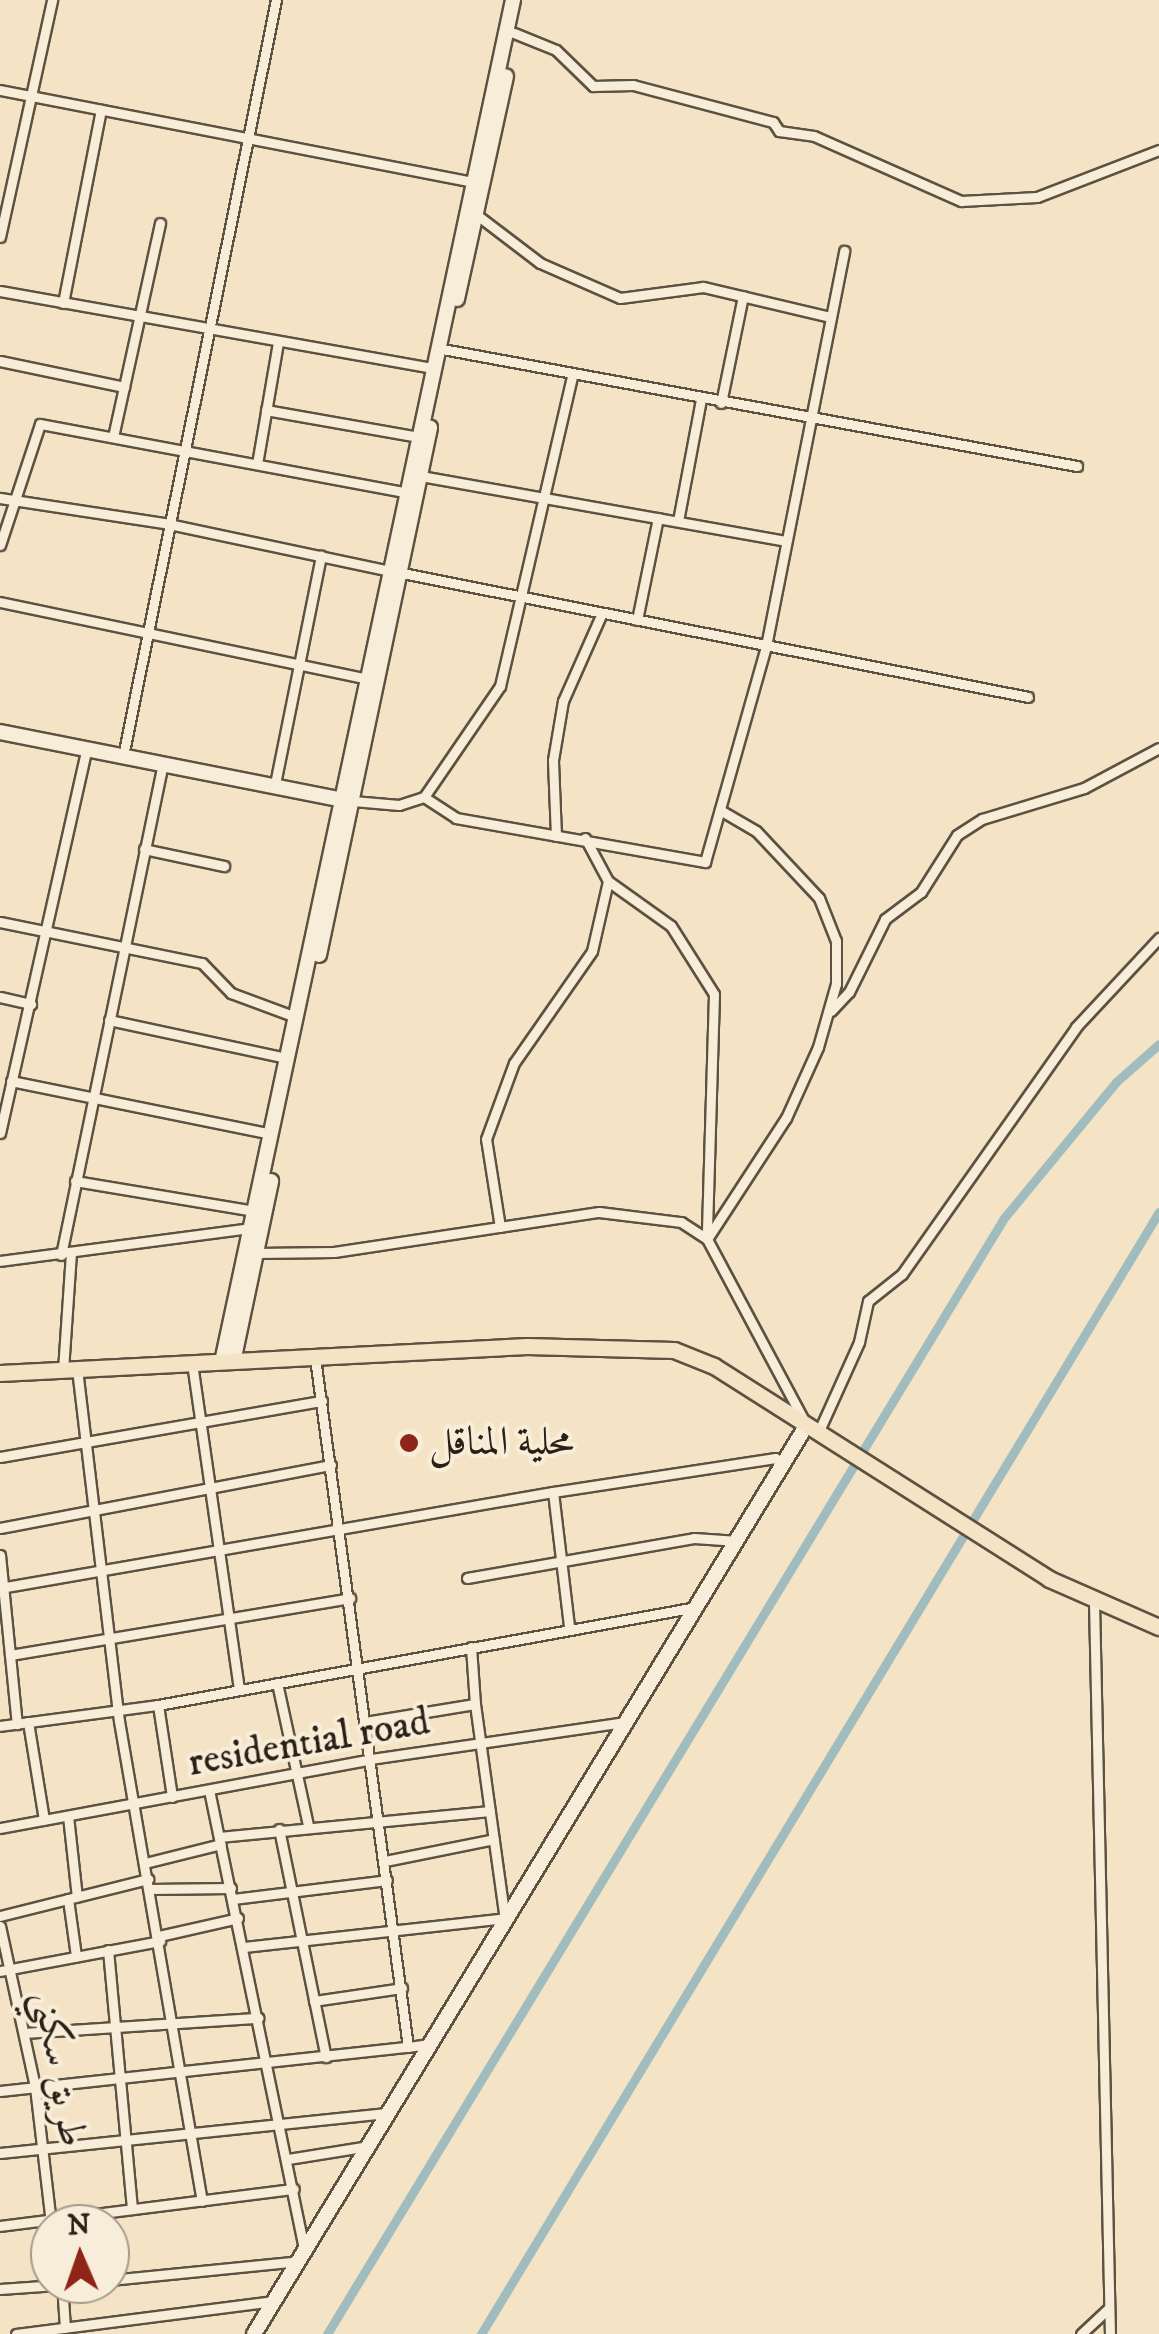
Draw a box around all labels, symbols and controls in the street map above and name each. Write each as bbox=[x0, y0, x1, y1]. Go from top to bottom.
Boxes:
place label: محلية المناقل bbox=[429, 1419, 574, 1467]
marker: محلية المناقل bbox=[398, 1432, 420, 1454]
street label: residential road bbox=[185, 1698, 433, 1788]
street label: طريق سكني bbox=[22, 1987, 96, 2151]
north arrow bbox=[30, 2204, 130, 2304]
text: N bbox=[67, 2208, 91, 2243]

